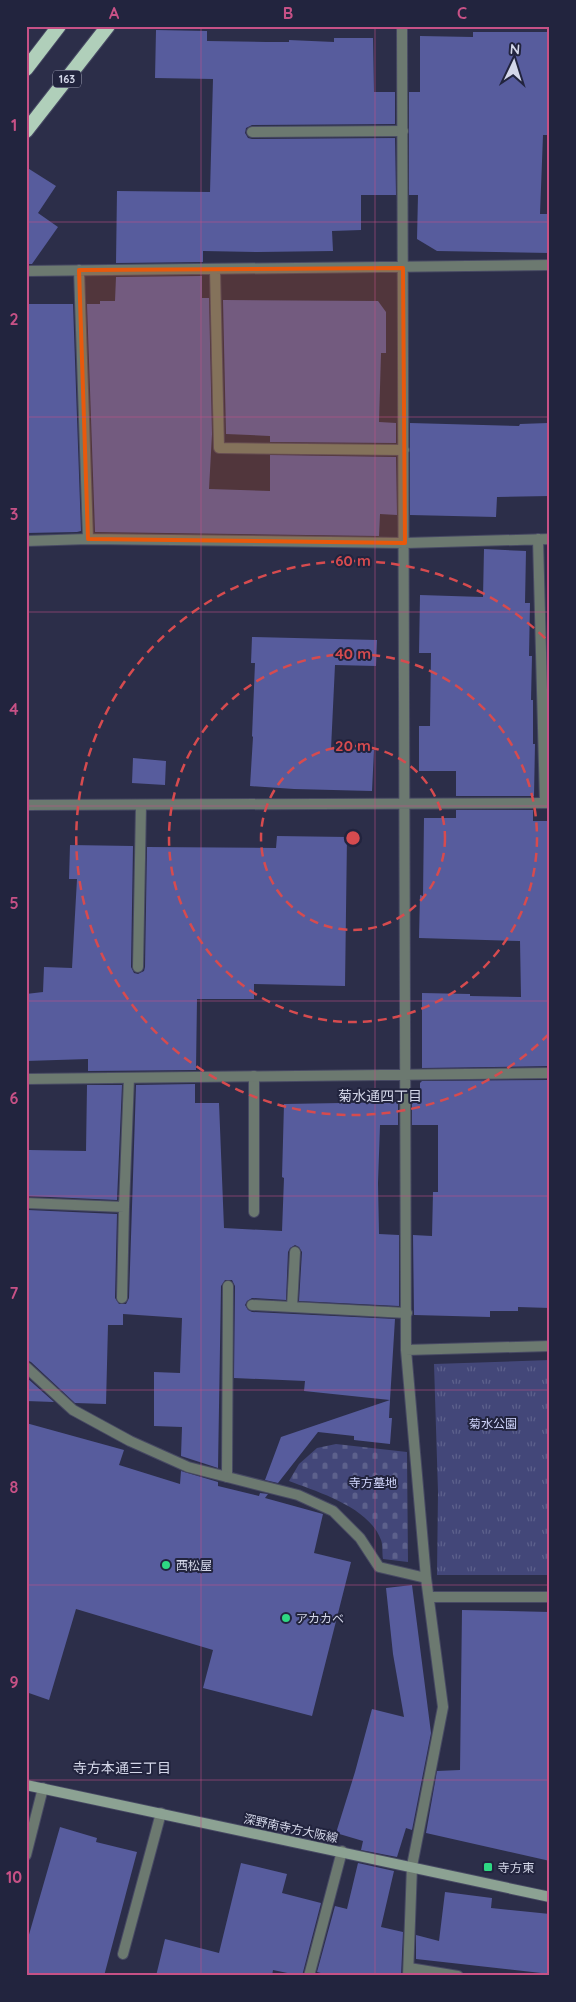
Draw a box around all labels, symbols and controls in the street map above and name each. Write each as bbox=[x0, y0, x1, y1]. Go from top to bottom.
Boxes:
text: A bbox=[109, 3, 120, 23]
text: B bbox=[283, 3, 293, 23]
text: C bbox=[457, 3, 467, 23]
north arrow bbox=[488, 38, 538, 88]
text: N bbox=[509, 40, 521, 58]
road number: 163 bbox=[53, 70, 81, 88]
text: 1 bbox=[11, 115, 17, 135]
text: 2 bbox=[9, 309, 19, 329]
text: 3 bbox=[10, 504, 18, 524]
text: 60 m bbox=[335, 551, 371, 570]
text: 40 m bbox=[335, 644, 371, 663]
text: 4 bbox=[9, 699, 19, 719]
text: 20 m bbox=[335, 736, 371, 755]
centre of rings bbox=[344, 829, 362, 847]
text: 5 bbox=[9, 893, 19, 913]
district label: 菊水通四丁目 bbox=[338, 1087, 422, 1105]
text: 6 bbox=[10, 1088, 19, 1108]
text: 7 bbox=[10, 1283, 19, 1303]
park label: 菊水公園 bbox=[469, 1416, 517, 1431]
park label: 寺方墓地 bbox=[349, 1475, 397, 1490]
text: 8 bbox=[10, 1477, 19, 1497]
place label: 西松屋 bbox=[176, 1558, 212, 1573]
marker: 西松屋 bbox=[160, 1559, 172, 1571]
place label: アカカベ bbox=[296, 1611, 344, 1626]
marker: アカカベ bbox=[280, 1612, 292, 1624]
text: 9 bbox=[9, 1672, 19, 1692]
district label: 寺方本通三丁目 bbox=[73, 1759, 171, 1777]
street label: 深野南寺方大阪線 bbox=[242, 1811, 340, 1845]
place label: 寺方東 bbox=[498, 1860, 534, 1875]
marker: 寺方東 bbox=[482, 1861, 494, 1873]
text: 10 bbox=[6, 1867, 22, 1887]

